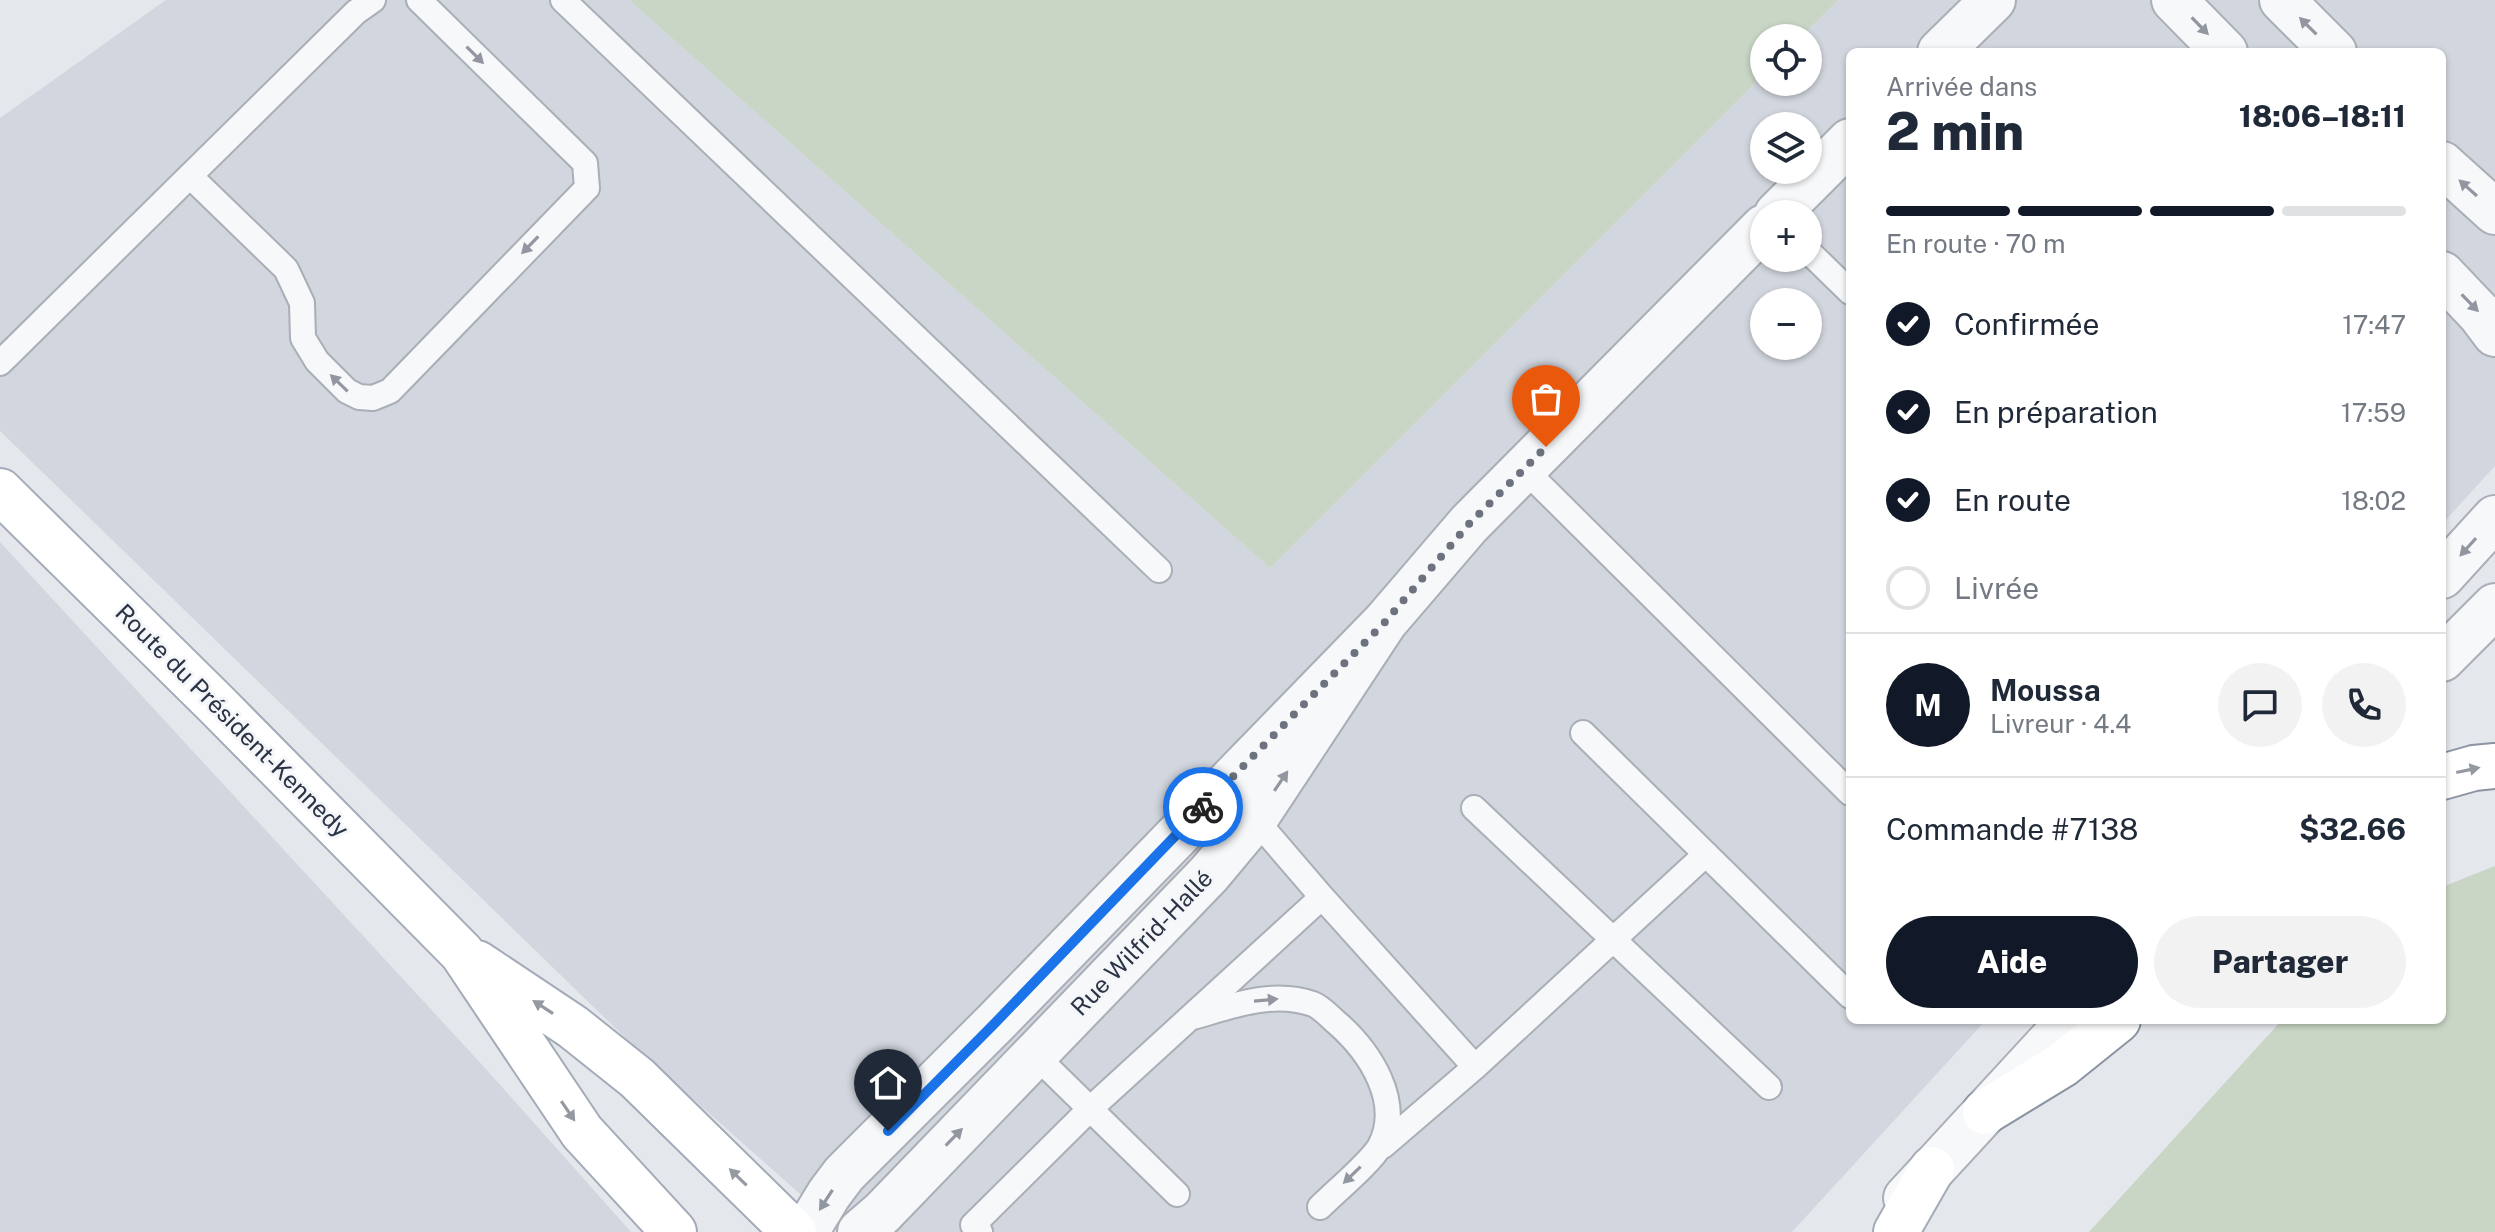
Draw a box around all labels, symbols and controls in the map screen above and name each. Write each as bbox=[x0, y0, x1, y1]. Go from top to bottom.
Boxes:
one-way arrow bbox=[2190, 16, 2209, 35]
one-way arrow bbox=[2299, 17, 2318, 36]
map controls bbox=[1750, 24, 1822, 360]
button: locate bbox=[1750, 24, 1822, 96]
one-way arrow bbox=[465, 45, 484, 64]
text: Arrivée dans bbox=[1886, 71, 2037, 102]
text: 18:06–18:11 bbox=[2239, 98, 2406, 134]
text: 2 min bbox=[1886, 101, 2024, 162]
button: layers bbox=[1750, 112, 1822, 184]
one-way arrow bbox=[2459, 179, 2478, 197]
button: + bbox=[1750, 200, 1822, 272]
text: En route · 70 m bbox=[1886, 228, 2065, 259]
one-way arrow bbox=[522, 235, 540, 254]
button: − bbox=[1750, 288, 1822, 360]
one-way arrow bbox=[2460, 293, 2478, 312]
icon: check bbox=[1886, 302, 1930, 346]
text: Confirmée bbox=[1954, 306, 2099, 342]
text: 17:47 bbox=[2342, 309, 2406, 340]
pin bbox=[1512, 365, 1580, 447]
one-way arrow bbox=[330, 374, 349, 392]
icon: bag bbox=[1524, 377, 1568, 421]
icon: check bbox=[1886, 390, 1930, 434]
text: En préparation bbox=[1954, 394, 2158, 430]
text: 17:59 bbox=[2341, 397, 2406, 428]
icon: check bbox=[1886, 478, 1930, 522]
text: En route bbox=[1954, 482, 2071, 518]
text: 18:02 bbox=[2341, 485, 2406, 516]
one-way arrow bbox=[2460, 537, 2478, 556]
text: Livrée bbox=[1954, 570, 2039, 606]
street label: Route du Président-Kennedy bbox=[110, 598, 355, 843]
button: chat bbox=[2218, 663, 2302, 747]
button: phone bbox=[2322, 663, 2406, 747]
text: Moussa bbox=[1990, 672, 2101, 708]
text: M bbox=[1914, 687, 1942, 723]
text: Livreur · 4.4 bbox=[1990, 708, 2131, 739]
one-way arrow bbox=[2456, 763, 2481, 776]
courier bbox=[1163, 767, 1243, 847]
one-way arrow bbox=[1273, 771, 1288, 792]
icon: bike bbox=[1181, 785, 1225, 829]
text: Commande #7138 bbox=[1886, 811, 2138, 847]
text: $32.66 bbox=[2299, 811, 2406, 847]
street label: Rue Wilfrid-Hallé bbox=[1065, 864, 1218, 1021]
button: Aide bbox=[1886, 916, 2138, 1008]
button: Partager bbox=[2154, 916, 2406, 1008]
one-way arrow bbox=[1254, 993, 1279, 1006]
one-way arrow bbox=[532, 1000, 554, 1015]
pin bbox=[854, 1049, 922, 1131]
icon: home bbox=[866, 1061, 910, 1105]
one-way arrow bbox=[560, 1100, 575, 1121]
one-way arrow bbox=[945, 1128, 963, 1147]
one-way arrow bbox=[1343, 1165, 1362, 1184]
one-way arrow bbox=[729, 1169, 748, 1187]
one-way arrow bbox=[819, 1189, 834, 1210]

